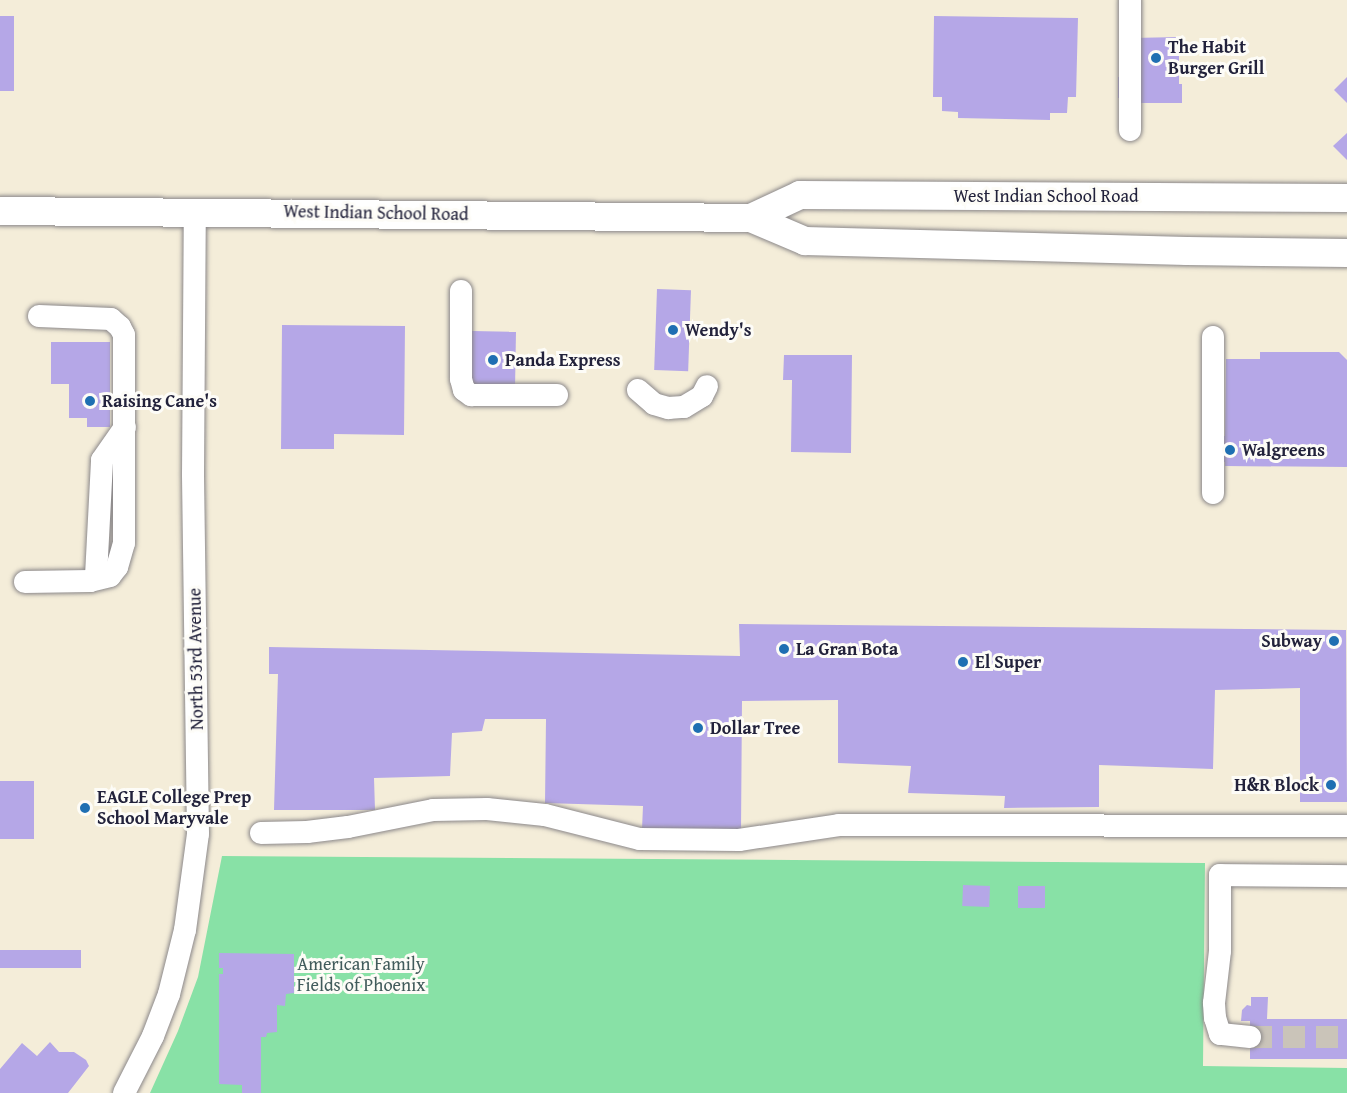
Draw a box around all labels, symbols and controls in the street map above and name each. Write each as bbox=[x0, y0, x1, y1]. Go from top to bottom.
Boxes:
place label: The Habit Burger Grill bbox=[1168, 37, 1264, 80]
marker: The Habit Burger Grill bbox=[1149, 51, 1163, 65]
street label: West Indian School Road bbox=[953, 185, 1139, 207]
street label: West Indian School Road bbox=[283, 201, 469, 225]
place label: Wendy's bbox=[685, 319, 751, 341]
marker: Wendy's bbox=[666, 323, 680, 337]
place label: Panda Express bbox=[505, 349, 621, 371]
marker: Panda Express bbox=[486, 353, 500, 367]
place label: Raising Cane's bbox=[102, 390, 217, 412]
marker: Raising Cane's bbox=[83, 394, 97, 408]
place label: Walgreens bbox=[1242, 439, 1325, 461]
marker: Walgreens bbox=[1223, 443, 1237, 457]
street label: North 53rd Avenue bbox=[184, 588, 208, 730]
place label: Subway bbox=[1261, 630, 1322, 652]
marker: Subway bbox=[1327, 634, 1341, 648]
place label: La Gran Bota bbox=[796, 638, 898, 660]
marker: La Gran Bota bbox=[777, 642, 791, 656]
place label: El Super bbox=[975, 651, 1041, 673]
marker: El Super bbox=[956, 655, 970, 669]
place label: Dollar Tree bbox=[710, 717, 800, 739]
marker: Dollar Tree bbox=[691, 721, 705, 735]
place label: H&R Block bbox=[1234, 774, 1319, 796]
marker: H&R Block bbox=[1324, 778, 1338, 792]
place label: EAGLE College Prep School Maryvale bbox=[97, 787, 251, 830]
marker: EAGLE College Prep School Maryvale bbox=[78, 801, 92, 815]
park label: American Family Fields of Phoenix bbox=[297, 954, 425, 996]

